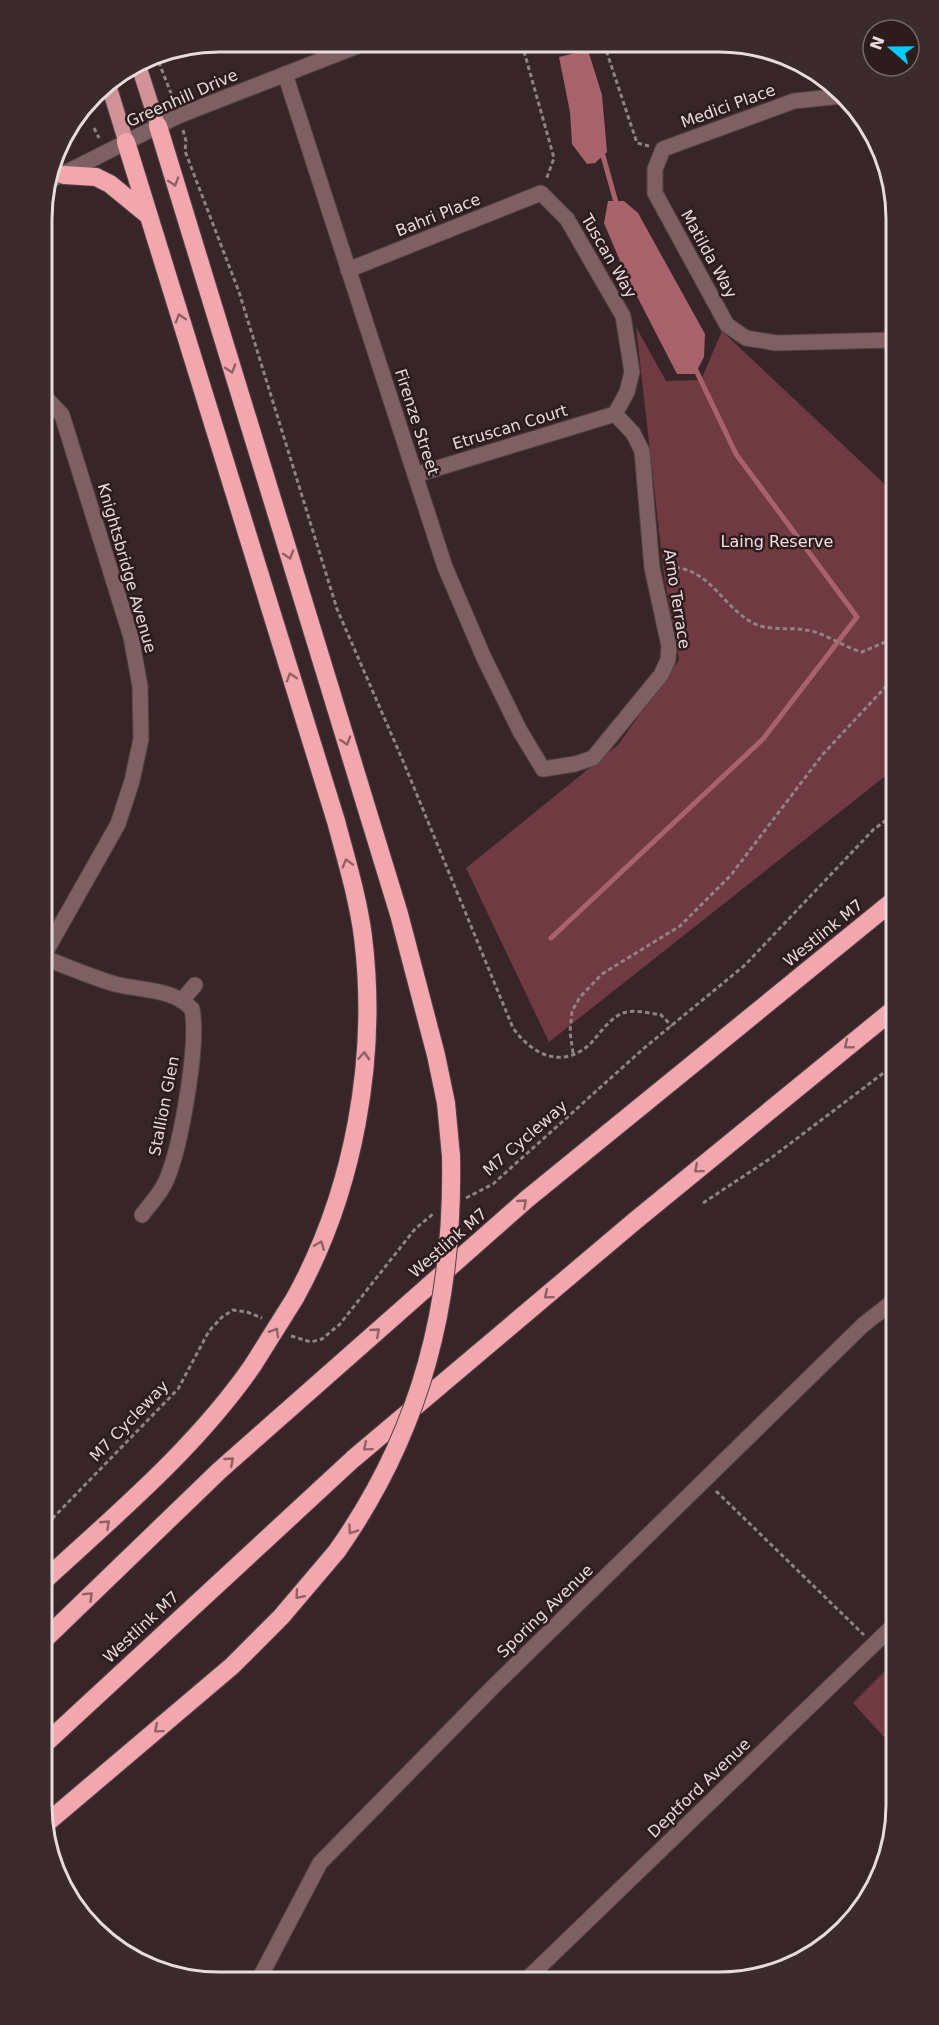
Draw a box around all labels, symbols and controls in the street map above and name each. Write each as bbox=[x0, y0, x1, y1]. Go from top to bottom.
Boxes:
north arrow bbox=[861, 18, 921, 78]
text: N bbox=[866, 33, 889, 53]
street label: Greenhill Drive bbox=[123, 65, 241, 131]
street label: Medici Place bbox=[678, 80, 778, 132]
one-way arrow bbox=[167, 176, 179, 187]
street label: Bahri Place bbox=[393, 189, 483, 241]
street label: Matilda Way bbox=[677, 207, 741, 301]
street label: Tuscan Way bbox=[577, 210, 641, 301]
one-way arrow bbox=[175, 313, 187, 324]
one-way arrow bbox=[224, 363, 236, 373]
street label: Firenze Street bbox=[391, 366, 443, 478]
street label: Etruscan Court bbox=[450, 400, 570, 454]
street label: Knightsbridge Avenue bbox=[94, 481, 160, 655]
park label: Laing Reserve bbox=[721, 532, 833, 551]
street label: Arno Terrace bbox=[660, 548, 694, 650]
one-way arrow bbox=[282, 549, 294, 560]
one-way arrow bbox=[286, 672, 298, 683]
one-way arrow bbox=[339, 735, 351, 746]
one-way arrow bbox=[342, 858, 354, 869]
street label: Westlink M7 bbox=[779, 895, 867, 971]
one-way arrow bbox=[844, 1038, 855, 1049]
one-way arrow bbox=[358, 1052, 371, 1061]
street label: Stallion Glen bbox=[145, 1054, 183, 1158]
street label: M7 Cycleway bbox=[479, 1096, 571, 1180]
one-way arrow bbox=[693, 1162, 704, 1173]
one-way arrow bbox=[516, 1199, 527, 1210]
street label: Westlink M7 bbox=[405, 1204, 491, 1282]
one-way arrow bbox=[313, 1241, 325, 1252]
one-way arrow bbox=[544, 1287, 555, 1298]
one-way arrow bbox=[268, 1328, 280, 1338]
one-way arrow bbox=[370, 1328, 380, 1339]
street label: M7 Cycleway bbox=[86, 1377, 172, 1465]
one-way arrow bbox=[363, 1440, 374, 1451]
one-way arrow bbox=[223, 1457, 234, 1468]
one-way arrow bbox=[98, 1521, 109, 1532]
one-way arrow bbox=[348, 1524, 359, 1535]
street label: Sporing Avenue bbox=[493, 1560, 597, 1662]
street label: Westlink M7 bbox=[99, 1587, 183, 1667]
one-way arrow bbox=[296, 1588, 307, 1599]
one-way arrow bbox=[83, 1592, 93, 1603]
one-way arrow bbox=[154, 1721, 165, 1732]
street label: Deptford Avenue bbox=[644, 1734, 754, 1842]

